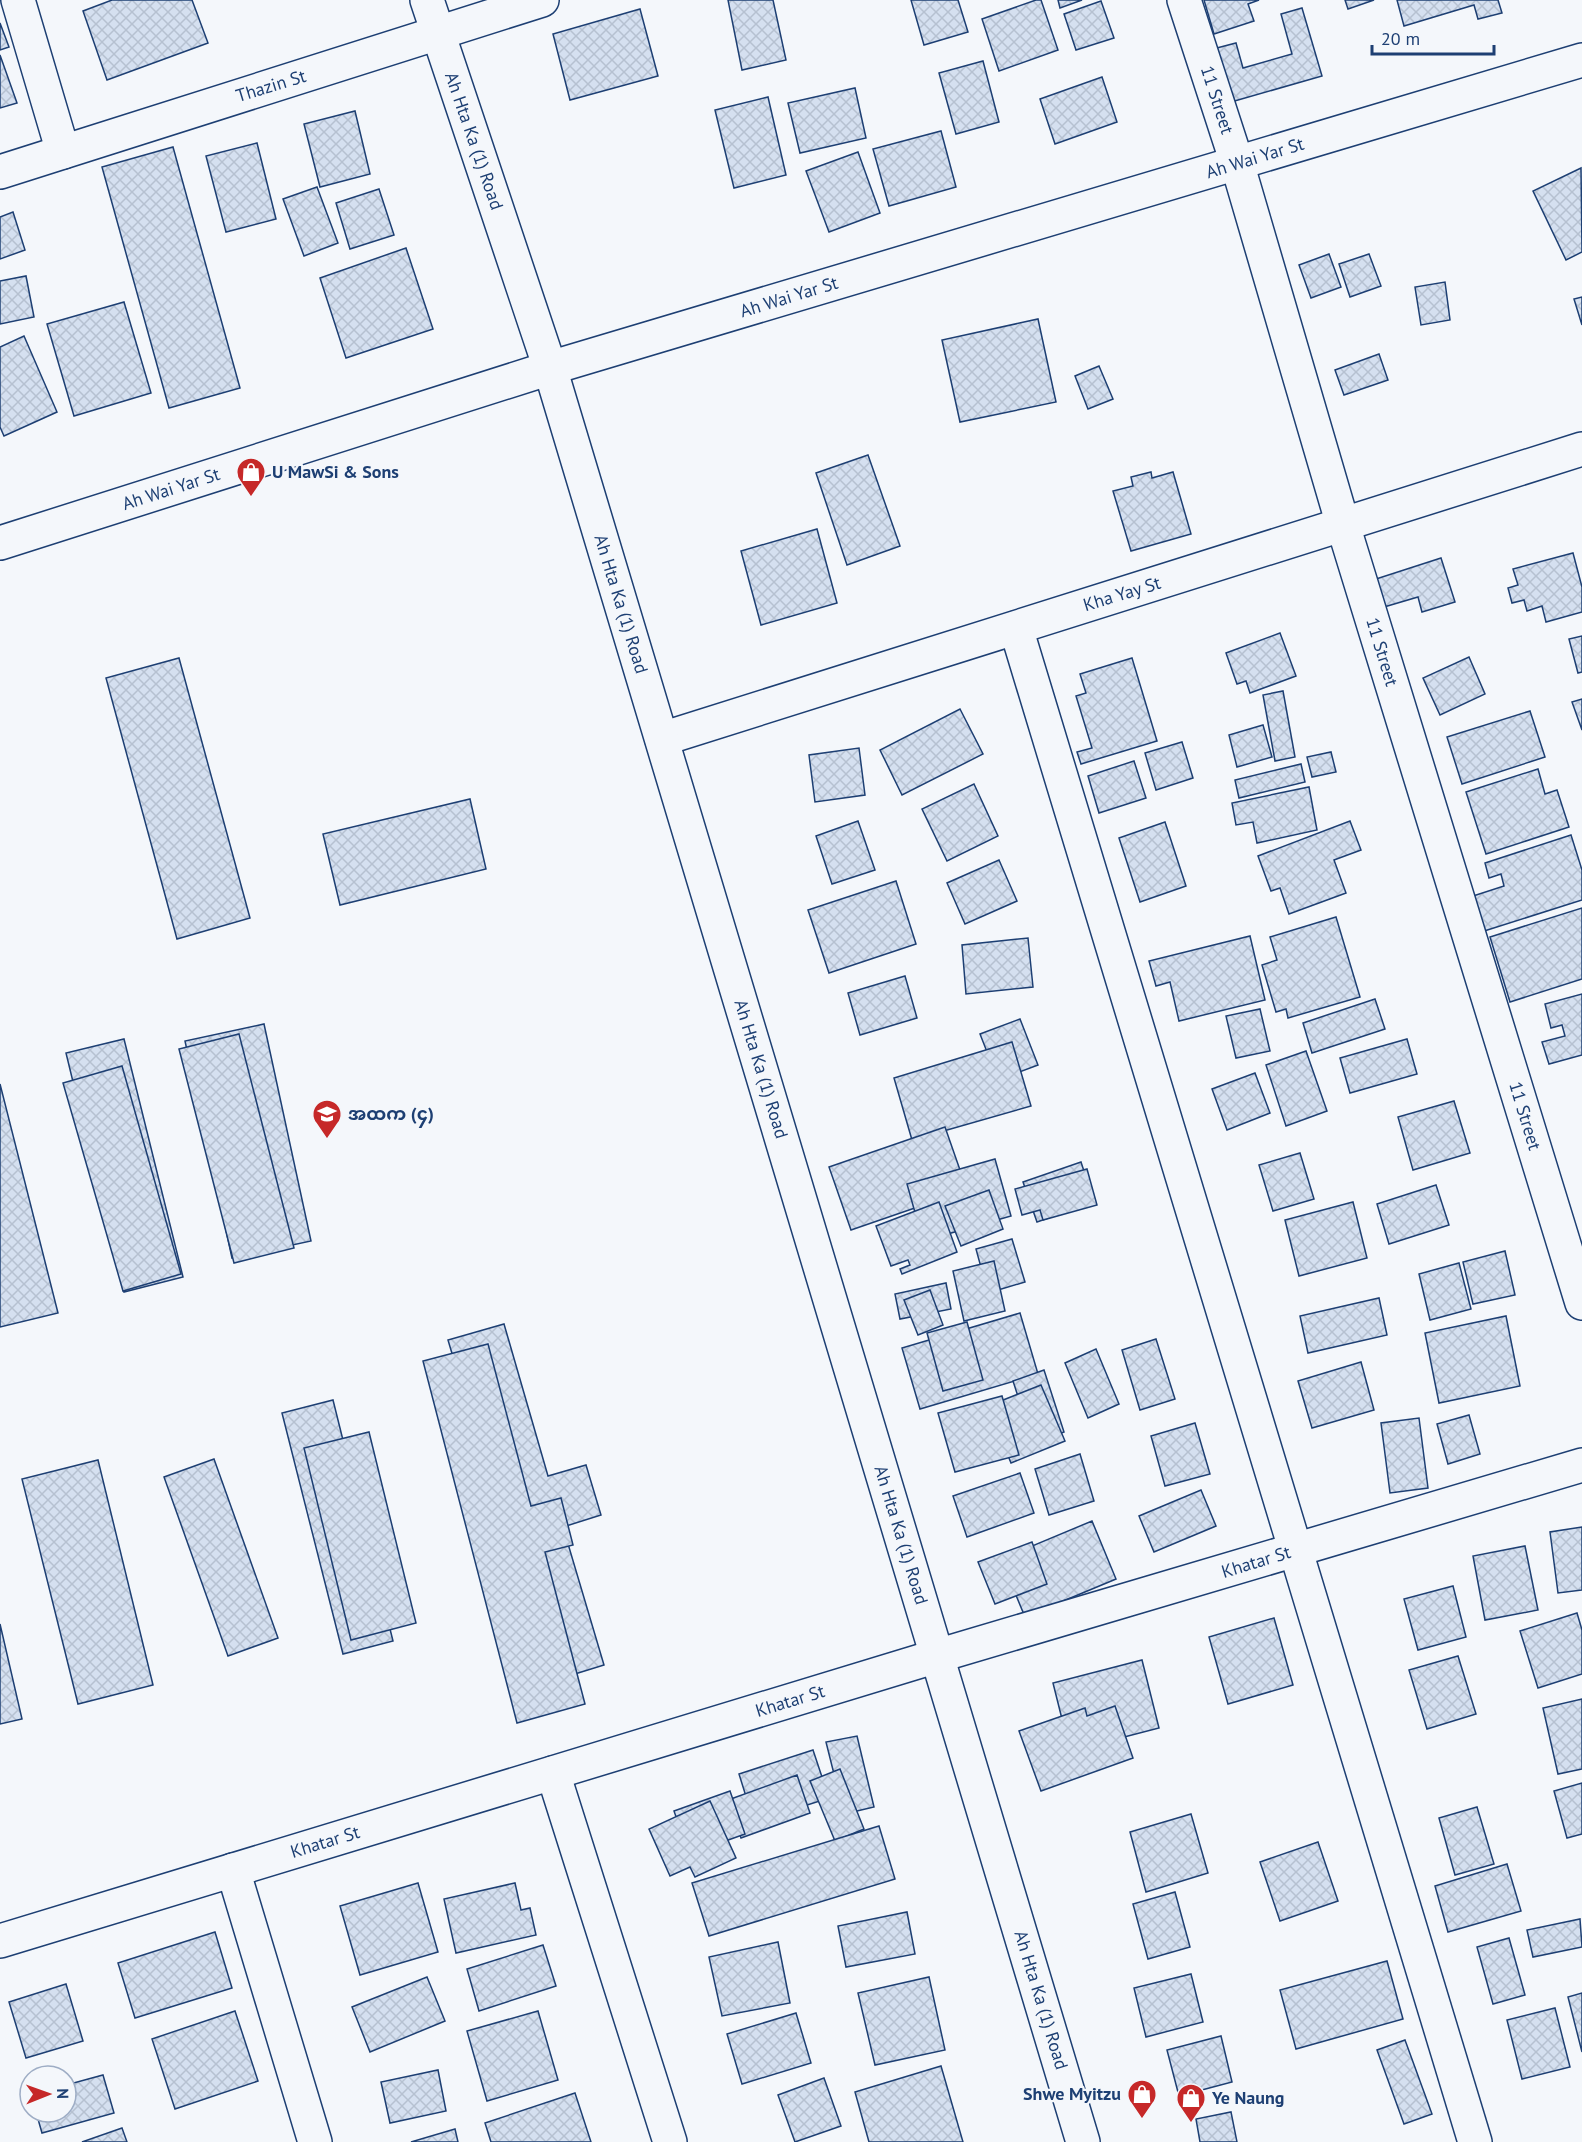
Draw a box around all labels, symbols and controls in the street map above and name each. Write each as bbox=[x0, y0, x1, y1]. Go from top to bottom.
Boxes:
scale bar bbox=[1372, 18, 1494, 56]
text: 20 m bbox=[1381, 27, 1420, 50]
street label: 11 Street bbox=[1196, 63, 1239, 137]
street label: Thazin St bbox=[233, 64, 309, 107]
street label: Ah Hta Ka (1) Road bbox=[440, 69, 509, 213]
street label: Ah Wai Yar St bbox=[1203, 132, 1307, 183]
street label: Ah Wai Yar St bbox=[737, 271, 841, 322]
shop icon: U MawSi & Sons bbox=[235, 456, 267, 498]
place label: U MawSi & Sons bbox=[272, 460, 399, 483]
street label: Ah Wai Yar St bbox=[119, 462, 223, 515]
street label: Ah Hta Ka (1) Road bbox=[589, 532, 654, 676]
street label: Kha Yay St bbox=[1080, 571, 1163, 616]
street label: 11 Street bbox=[1361, 615, 1404, 689]
street label: Ah Hta Ka (1) Road bbox=[729, 997, 794, 1141]
street label: 11 Street bbox=[1504, 1079, 1547, 1153]
school or university icon: အထက (၄) bbox=[311, 1098, 343, 1140]
place label: အထက (၄) bbox=[348, 1102, 434, 1128]
street label: Ah Hta Ka (1) Road bbox=[869, 1463, 934, 1607]
street label: Khatar St bbox=[1218, 1540, 1293, 1583]
street label: Khatar St bbox=[752, 1679, 827, 1722]
street label: Khatar St bbox=[287, 1820, 362, 1863]
street label: Ah Hta Ka (1) Road bbox=[1009, 1928, 1074, 2072]
north arrow bbox=[18, 2064, 78, 2124]
shop icon: Shwe Myitzu bbox=[1126, 2078, 1158, 2120]
place label: Shwe Myitzu bbox=[1023, 2082, 1121, 2105]
shop icon: Ye Naung bbox=[1175, 2082, 1207, 2124]
place label: Ye Naung bbox=[1211, 2086, 1284, 2109]
text: N bbox=[53, 2088, 73, 2099]

